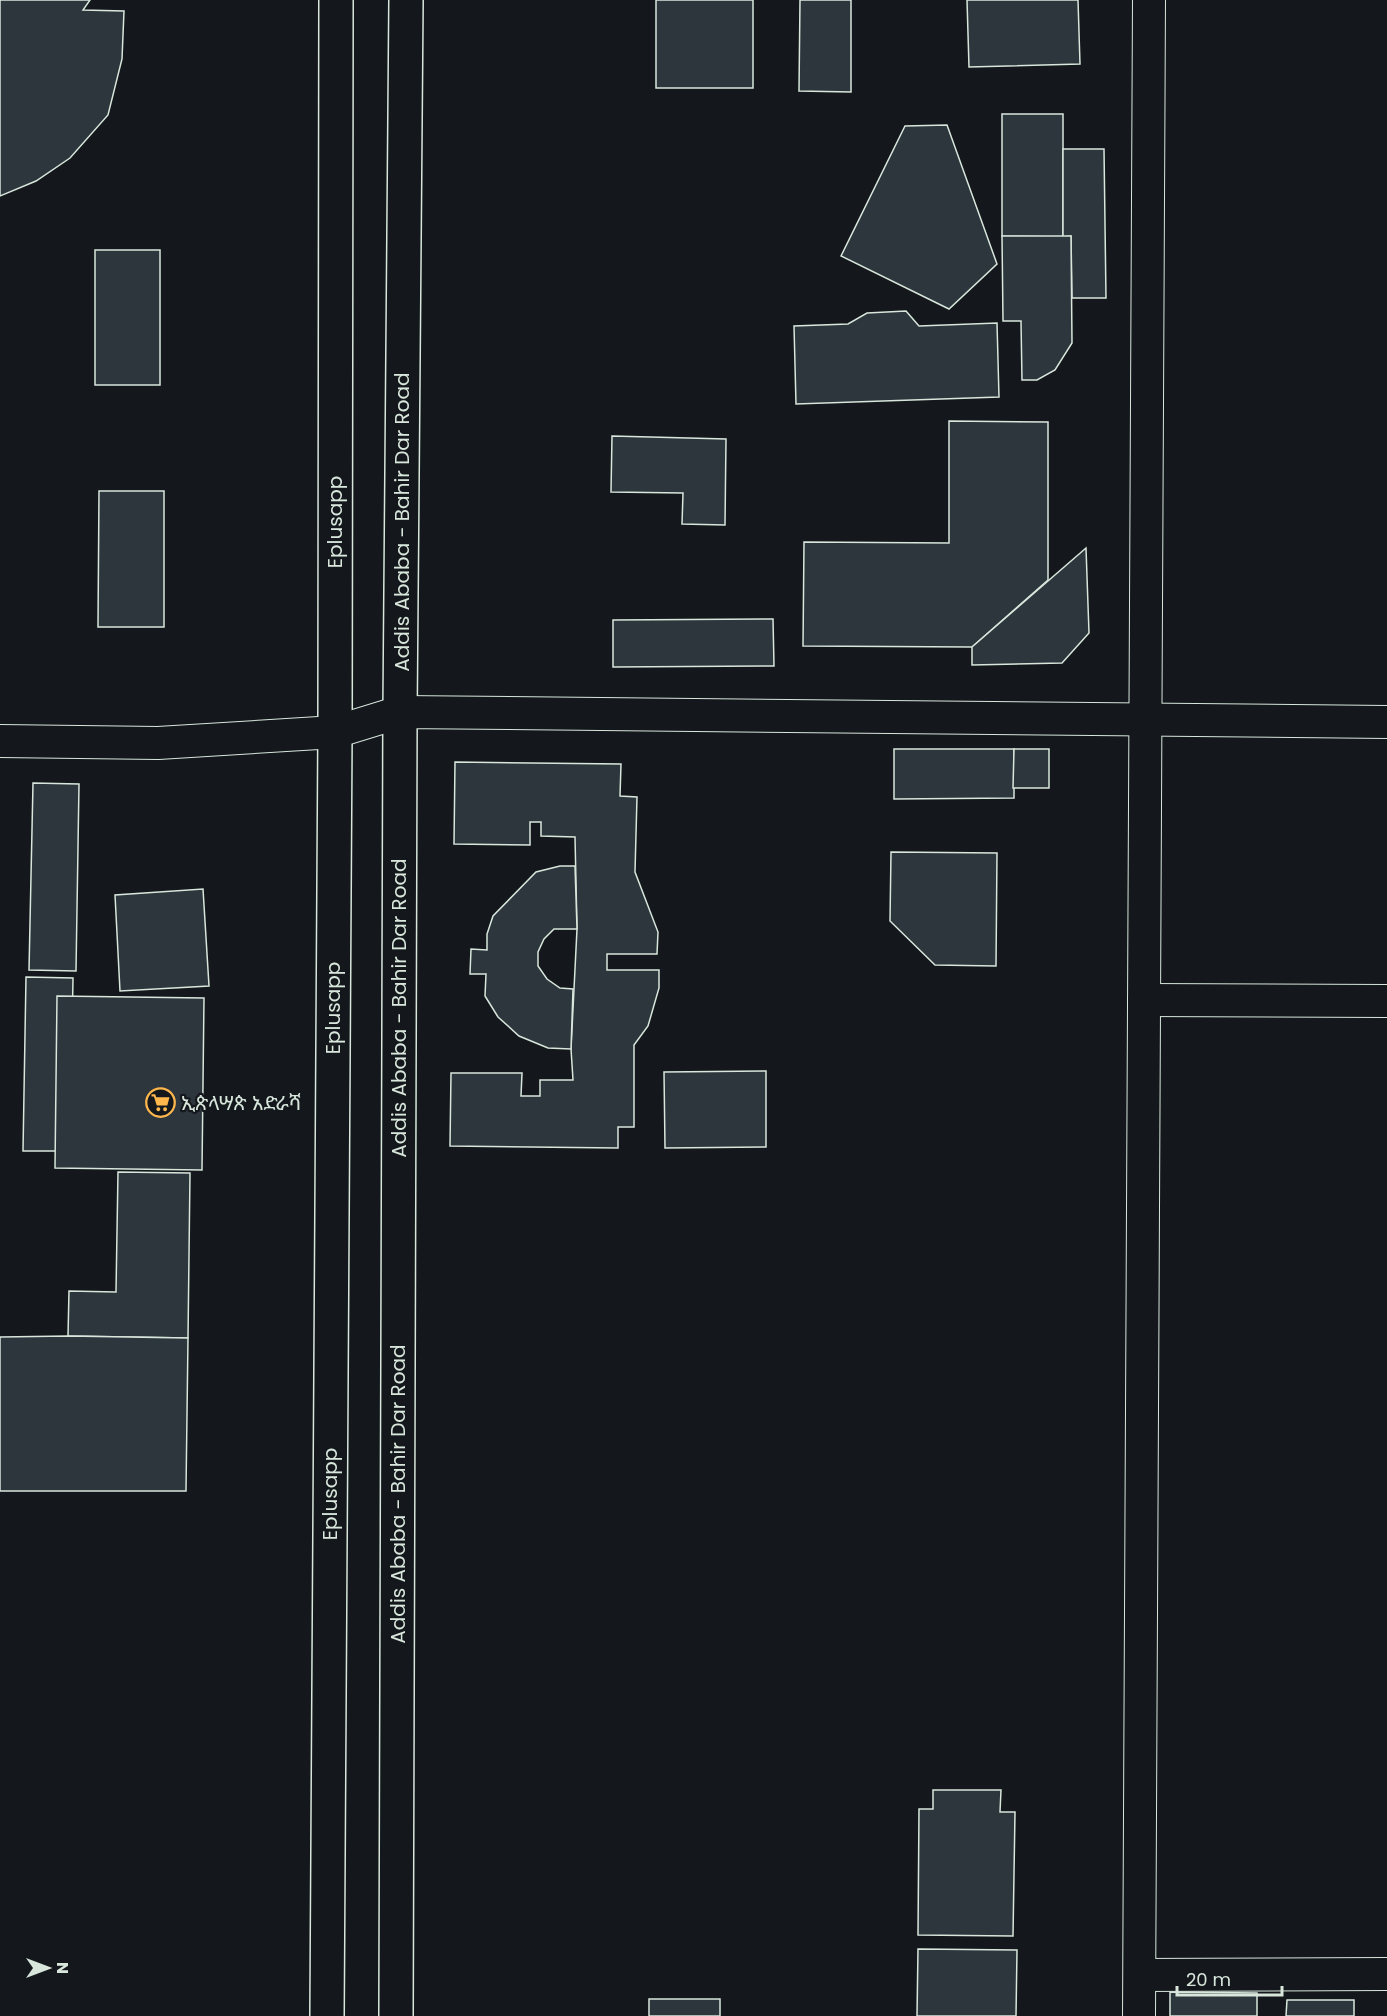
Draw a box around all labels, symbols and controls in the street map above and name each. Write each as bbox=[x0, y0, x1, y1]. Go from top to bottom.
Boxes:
street label: Addis Ababa - Bahir Dar Road bbox=[388, 372, 416, 672]
street label: Eplusapp bbox=[321, 476, 349, 568]
street label: Addis Ababa - Bahir Dar Road bbox=[385, 858, 413, 1158]
street label: Eplusapp bbox=[319, 962, 347, 1054]
supermarket icon: ኢጵላሣጵ አድራሻ bbox=[144, 1087, 176, 1119]
place label: ኢጵላሣጵ አድራሻ bbox=[181, 1089, 301, 1117]
street label: Addis Ababa - Bahir Dar Road bbox=[384, 1344, 412, 1644]
street label: Eplusapp bbox=[316, 1448, 344, 1540]
north arrow bbox=[18, 1938, 78, 1998]
scale bar bbox=[1177, 1959, 1282, 1997]
text: N bbox=[51, 1962, 74, 1974]
text: 20 m bbox=[1186, 1967, 1231, 1992]

